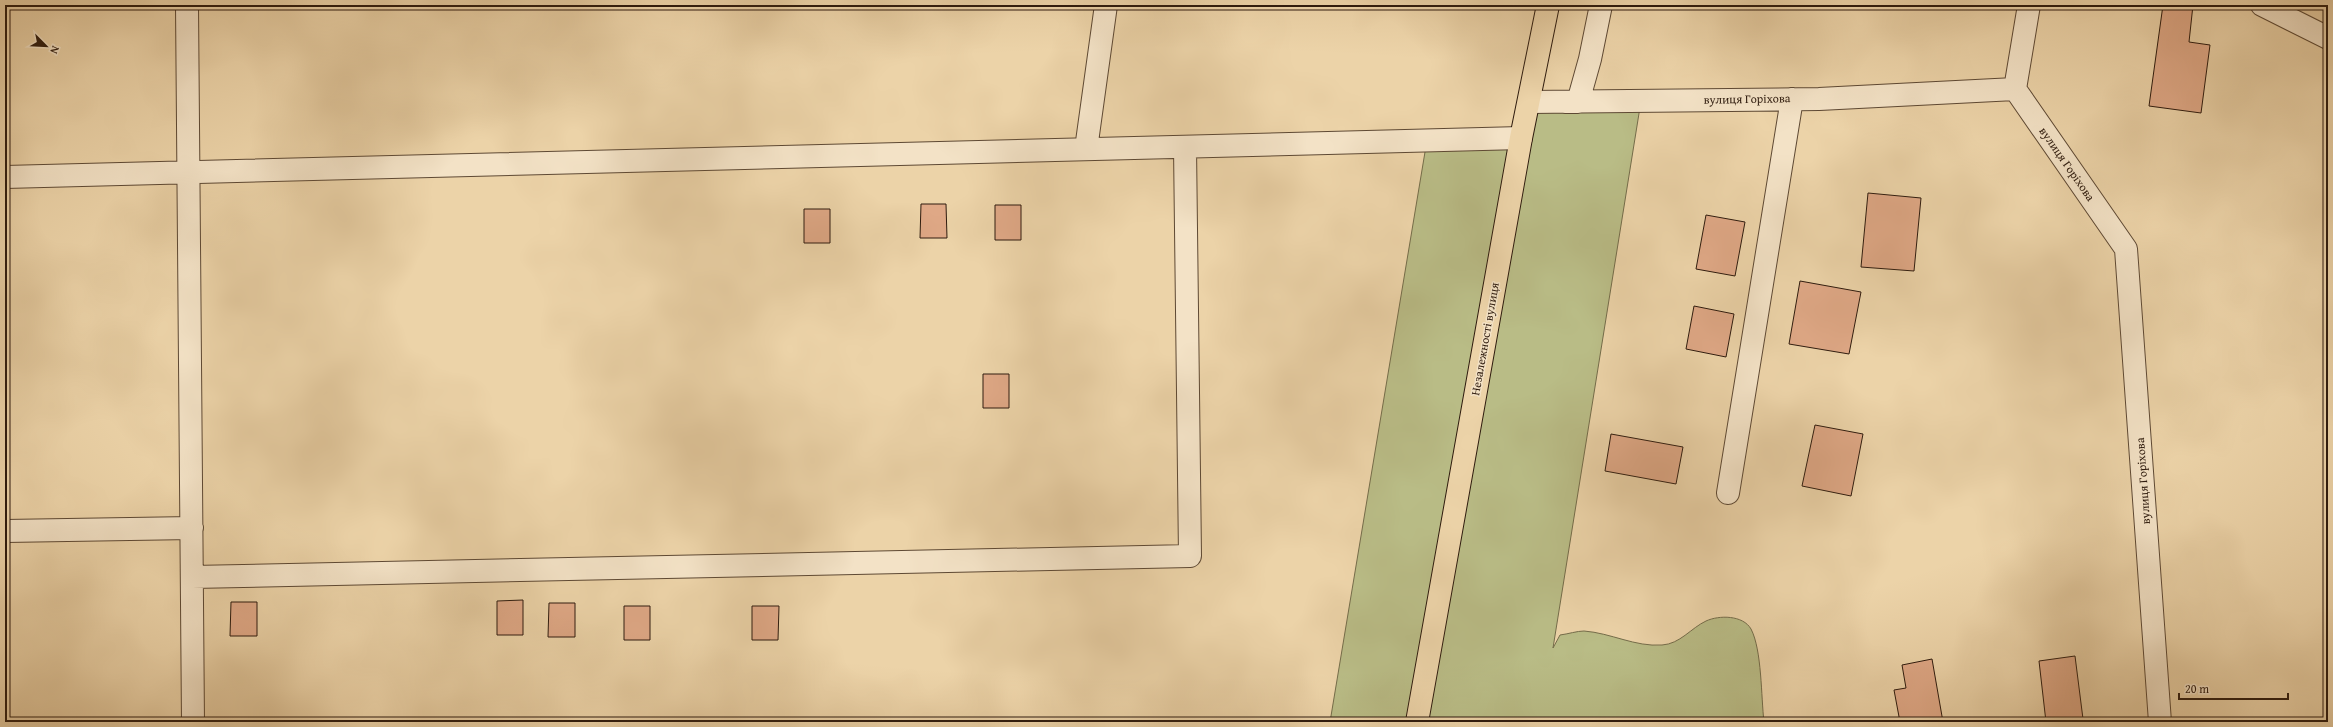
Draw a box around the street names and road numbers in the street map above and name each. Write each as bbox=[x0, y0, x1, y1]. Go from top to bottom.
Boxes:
street label: вулиця Горіхова bbox=[1703, 89, 1791, 108]
street label: вулиця Горіхова bbox=[2036, 123, 2099, 204]
street label: Незалежності вулиця bbox=[1466, 281, 1503, 397]
street label: вулиця Горіхова bbox=[2131, 437, 2154, 525]

